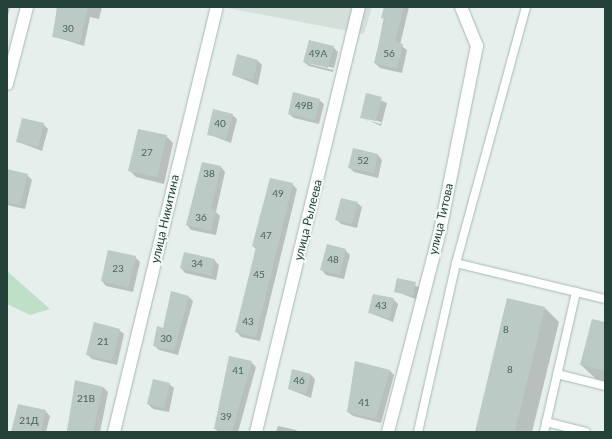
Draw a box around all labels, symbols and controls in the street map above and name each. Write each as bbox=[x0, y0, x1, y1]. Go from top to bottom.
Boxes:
house number: 30 bbox=[62, 23, 74, 35]
house number: 49А bbox=[309, 48, 327, 60]
house number: 56 bbox=[383, 48, 395, 60]
house number: 49В bbox=[295, 100, 313, 112]
house number: 40 bbox=[214, 118, 226, 130]
house number: 27 bbox=[141, 147, 153, 159]
house number: 52 bbox=[357, 155, 369, 167]
house number: 38 bbox=[203, 168, 215, 180]
street label: улица Никитина bbox=[148, 173, 182, 265]
street label: улица Рылеева bbox=[291, 178, 325, 262]
street label: улица Титова bbox=[426, 182, 456, 256]
house number: 49 bbox=[272, 188, 284, 200]
house number: 36 bbox=[195, 212, 207, 224]
house number: 47 bbox=[260, 230, 272, 242]
house number: 48 bbox=[327, 254, 339, 266]
house number: 34 bbox=[191, 258, 203, 270]
house number: 23 bbox=[112, 263, 124, 275]
house number: 45 bbox=[253, 269, 265, 281]
house number: 43 bbox=[375, 300, 387, 312]
house number: 43 bbox=[242, 316, 254, 328]
house number: 8 bbox=[503, 324, 509, 336]
house number: 30 bbox=[160, 333, 172, 345]
house number: 21 bbox=[97, 336, 109, 348]
house number: 8 bbox=[507, 364, 513, 376]
house number: 41 bbox=[232, 365, 244, 377]
house number: 46 bbox=[293, 375, 305, 387]
house number: 21В bbox=[77, 393, 95, 405]
house number: 41 bbox=[358, 397, 370, 409]
house number: 39 bbox=[220, 411, 232, 423]
house number: 21Д bbox=[19, 415, 39, 427]

